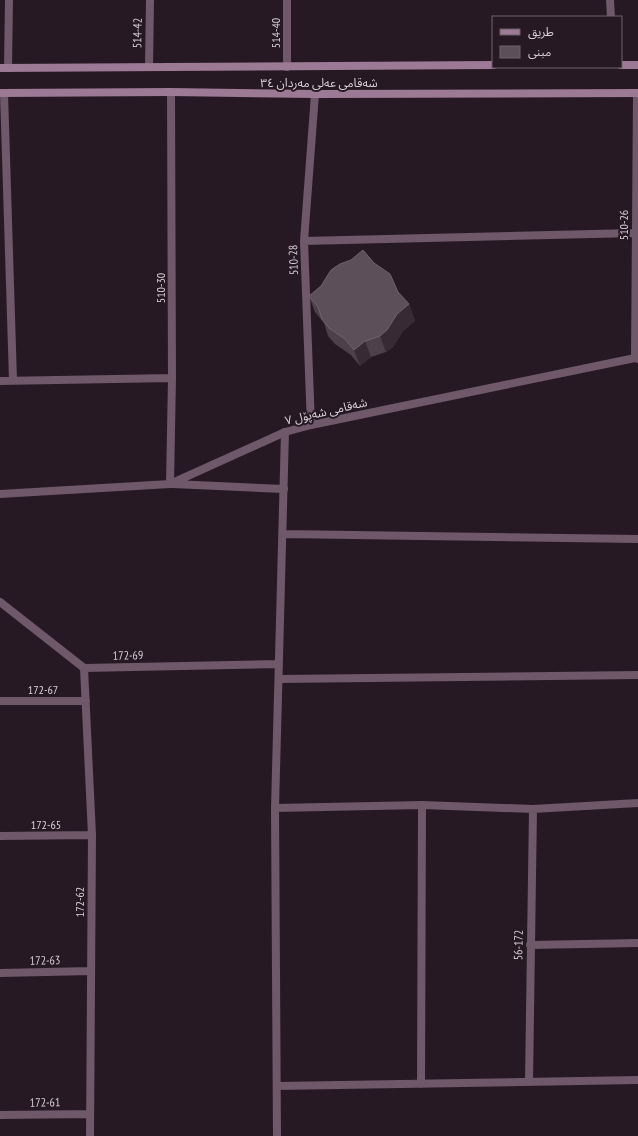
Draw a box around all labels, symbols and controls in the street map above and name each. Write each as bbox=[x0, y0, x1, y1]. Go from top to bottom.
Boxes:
legend bbox=[492, 16, 622, 68]
street label: 514-42 bbox=[129, 18, 145, 48]
street label: 514-40 bbox=[268, 18, 283, 48]
text: طريق bbox=[528, 24, 554, 40]
text: مبنى bbox=[528, 44, 551, 59]
street label: شەقامی عەلی مەردان ٣٤ bbox=[260, 75, 378, 90]
street label: 510-26 bbox=[616, 210, 631, 240]
street label: 510-28 bbox=[285, 244, 301, 276]
street label: 510-30 bbox=[153, 273, 168, 303]
street label: شەقامی شەپۆل ٧ bbox=[283, 394, 369, 429]
street label: 172-69 bbox=[113, 647, 143, 663]
street label: 172-67 bbox=[28, 682, 58, 697]
street label: 172-65 bbox=[31, 817, 61, 832]
street label: 172-62 bbox=[72, 887, 87, 917]
street label: 56-172 bbox=[510, 930, 526, 960]
street label: 172-63 bbox=[30, 952, 60, 968]
street label: 172-61 bbox=[30, 1094, 60, 1110]

